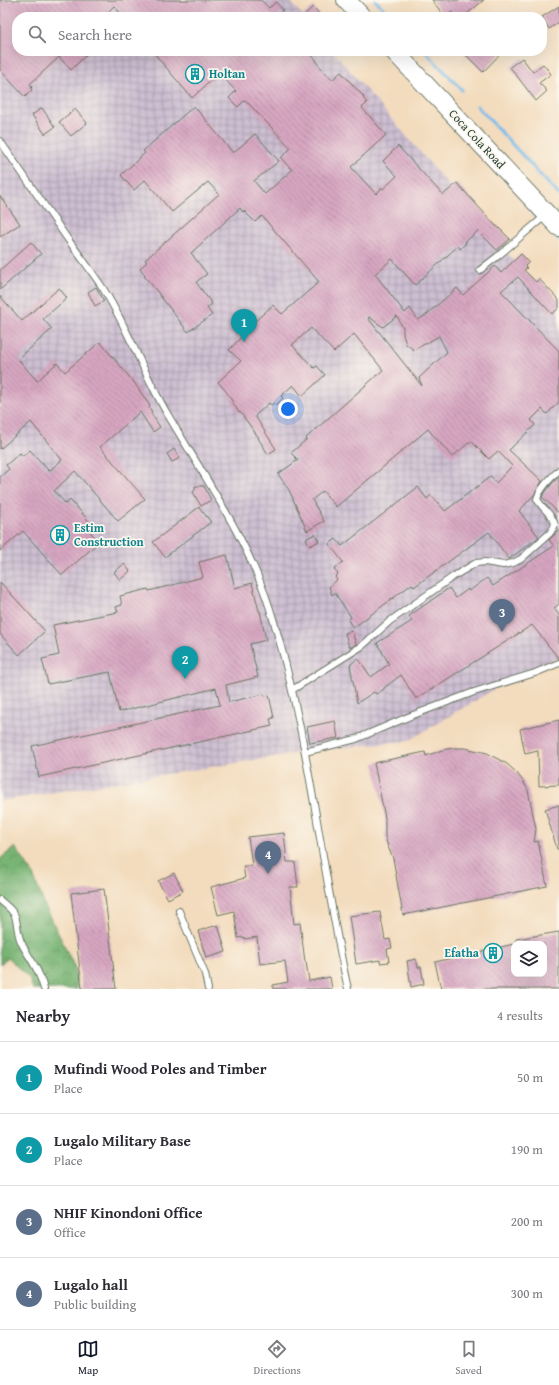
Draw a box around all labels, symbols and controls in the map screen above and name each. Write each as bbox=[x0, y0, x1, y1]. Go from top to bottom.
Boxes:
search box bbox=[12, 12, 547, 56]
icon: search bbox=[26, 23, 48, 45]
text: Search here bbox=[58, 24, 132, 45]
building icon: Holtan bbox=[184, 63, 206, 85]
place label: Holtan bbox=[209, 65, 245, 82]
street label: Coca Cola Road bbox=[445, 105, 510, 173]
pin: 1 bbox=[231, 309, 257, 342]
your location bbox=[278, 399, 298, 419]
place label: Estim Construction bbox=[74, 519, 144, 550]
building icon: Estim Construction bbox=[49, 524, 71, 546]
pin: 3 bbox=[489, 599, 515, 632]
pin: 2 bbox=[172, 646, 198, 679]
pin: 4 bbox=[255, 841, 281, 874]
map controls bbox=[511, 941, 547, 977]
button: layers bbox=[511, 941, 547, 977]
building icon: Efatha bbox=[482, 942, 504, 964]
place label: Efatha bbox=[444, 944, 480, 961]
text: Nearby bbox=[16, 1003, 70, 1028]
text: 4 results bbox=[497, 1006, 543, 1025]
text: Mufindi Wood Poles and Timber bbox=[54, 1058, 267, 1079]
text: 1 bbox=[26, 1068, 32, 1087]
text: 50 m bbox=[517, 1068, 543, 1087]
text: Place bbox=[54, 1079, 83, 1098]
text: Lugalo Military Base bbox=[54, 1130, 191, 1151]
text: 2 bbox=[26, 1140, 32, 1159]
text: 190 m bbox=[511, 1140, 543, 1159]
text: Place bbox=[54, 1151, 83, 1170]
text: NHIF Kinondoni Office bbox=[54, 1202, 203, 1223]
text: 3 bbox=[26, 1212, 32, 1231]
text: 200 m bbox=[511, 1212, 543, 1231]
text: Office bbox=[54, 1223, 86, 1242]
text: Lugalo hall bbox=[54, 1274, 128, 1295]
text: 4 bbox=[26, 1284, 32, 1303]
text: 300 m bbox=[511, 1284, 543, 1303]
text: Public building bbox=[54, 1295, 136, 1314]
tab: Map bbox=[77, 1338, 99, 1378]
tab: Directions bbox=[254, 1338, 301, 1378]
tab: Saved bbox=[455, 1338, 482, 1378]

